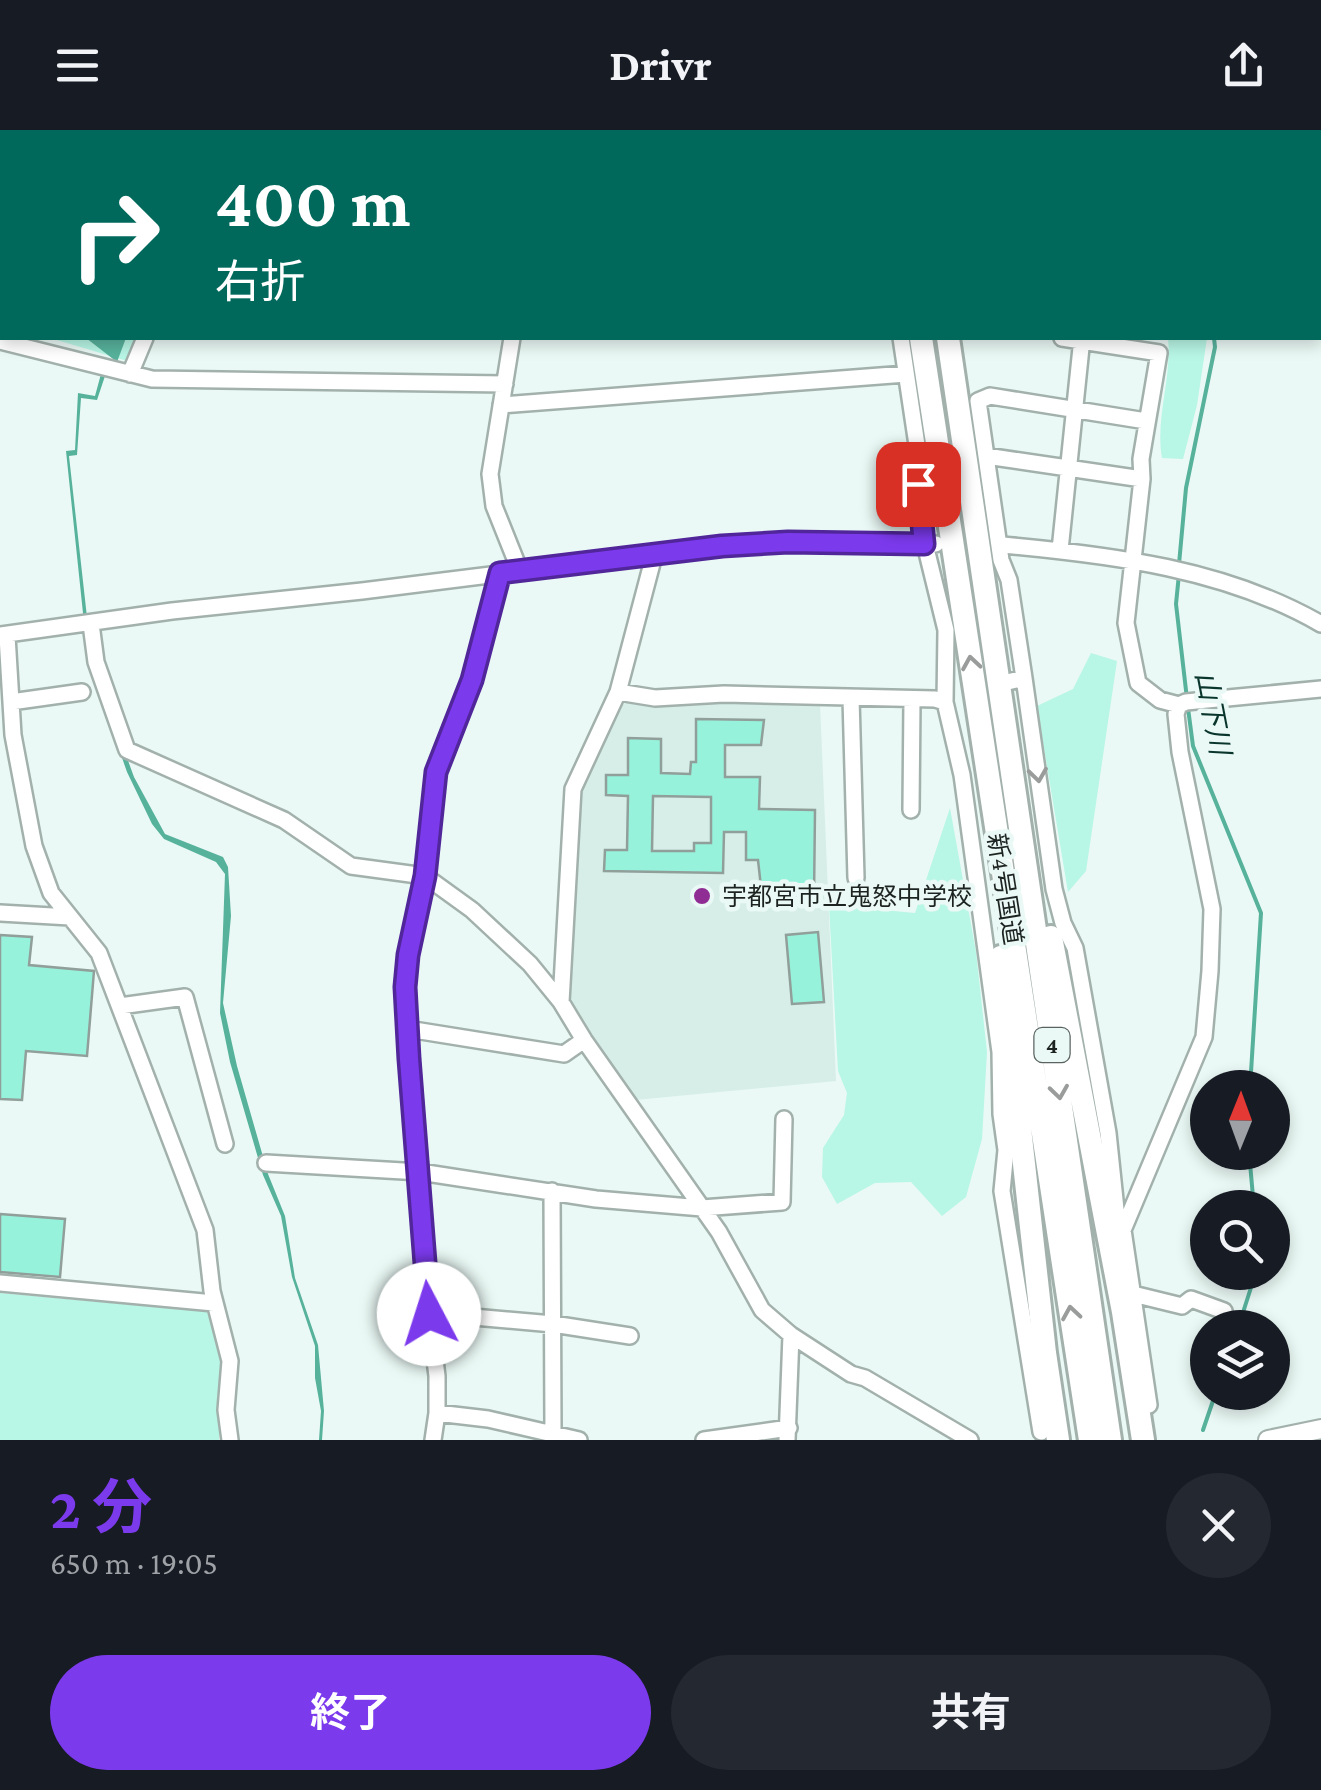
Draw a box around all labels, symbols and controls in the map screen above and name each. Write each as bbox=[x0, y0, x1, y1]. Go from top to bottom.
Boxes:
icon: menu bbox=[50, 38, 105, 93]
icon: share bbox=[1216, 38, 1271, 93]
text: Drivr bbox=[609, 40, 712, 90]
text: 400 m bbox=[215, 163, 411, 241]
icon: right bbox=[50, 170, 180, 300]
text: 右折 bbox=[215, 257, 305, 307]
pin bbox=[876, 442, 961, 527]
icon: arrive bbox=[891, 457, 946, 512]
one-way arrow bbox=[961, 655, 982, 672]
water label: 山下川 bbox=[1190, 669, 1237, 760]
one-way arrow bbox=[1027, 767, 1048, 783]
street label: 新4号国道 bbox=[983, 831, 1027, 947]
place label: 宇都宮市立鬼怒中学校 bbox=[722, 883, 972, 910]
marker: 宇都宮市立鬼怒中学校 bbox=[691, 885, 713, 907]
road number: 4 bbox=[1034, 1028, 1070, 1062]
north arrow bbox=[1190, 1070, 1290, 1170]
map controls bbox=[1190, 1070, 1290, 1410]
one-way arrow bbox=[1048, 1084, 1069, 1100]
button: search bbox=[1190, 1190, 1290, 1290]
position arrow bbox=[377, 1262, 481, 1366]
one-way arrow bbox=[1061, 1305, 1082, 1321]
button: layers bbox=[1190, 1310, 1290, 1410]
button: close bbox=[1166, 1473, 1271, 1578]
text: 2 分 bbox=[50, 1474, 152, 1541]
text: 650 m · 19:05 bbox=[50, 1545, 218, 1581]
button: 終了 bbox=[50, 1655, 651, 1770]
button: 共有 bbox=[671, 1655, 1271, 1770]

